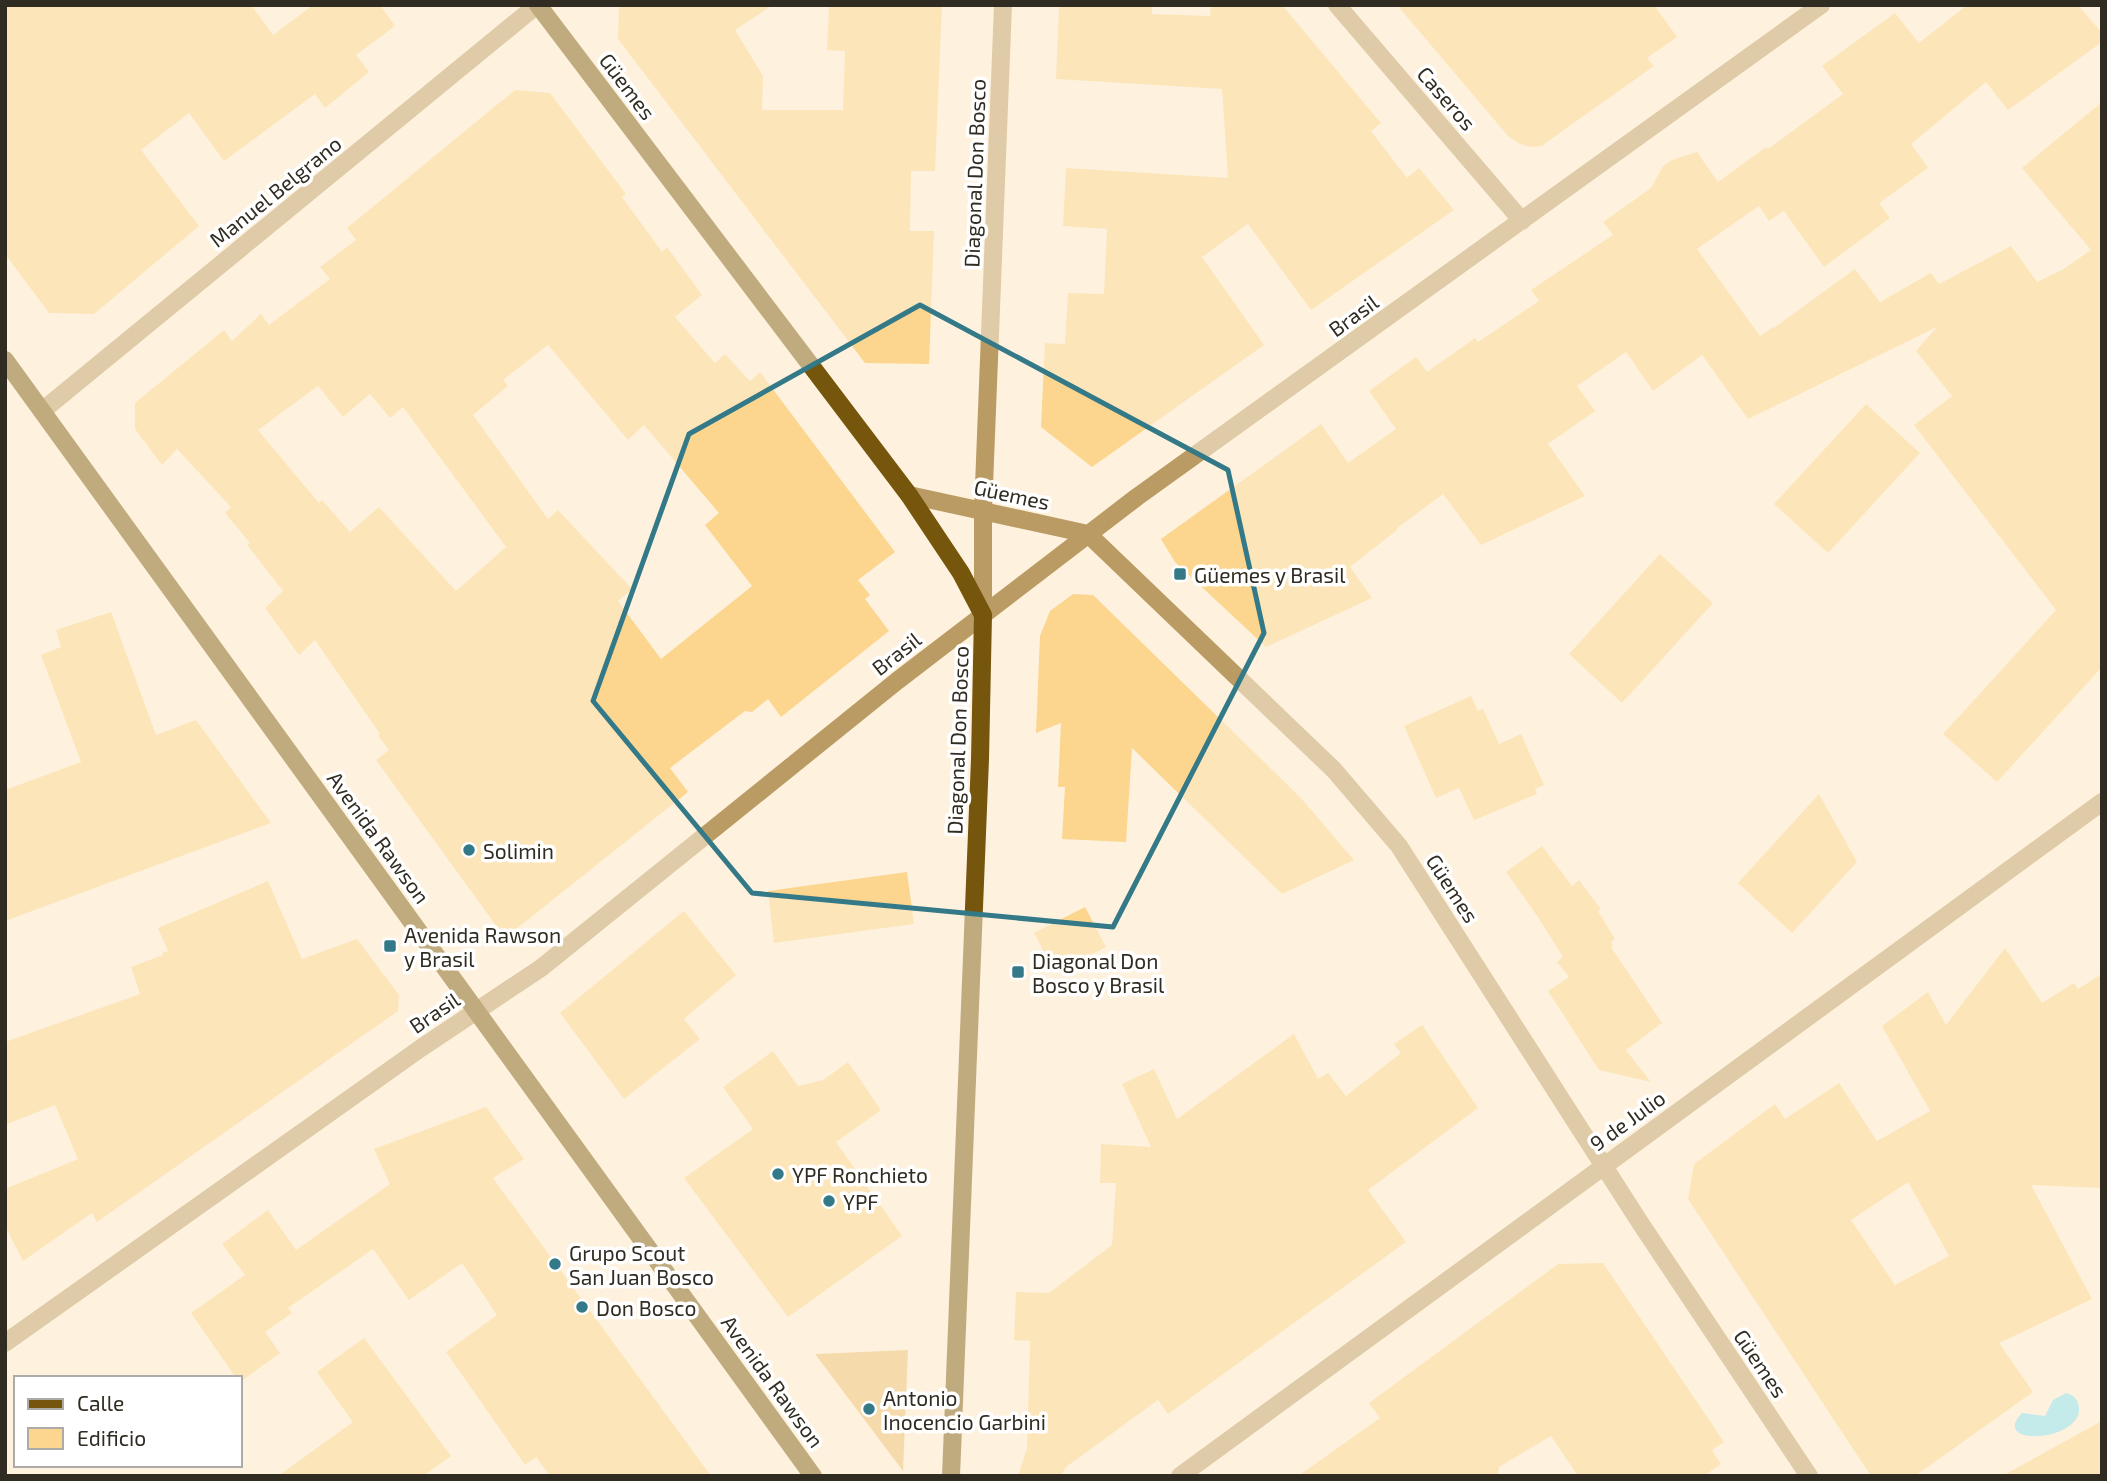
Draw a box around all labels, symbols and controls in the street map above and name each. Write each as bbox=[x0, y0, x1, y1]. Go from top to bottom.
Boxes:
street label: Güemes bbox=[595, 48, 661, 124]
street label: Caseros bbox=[1413, 61, 1481, 135]
street label: Diagonal Don Bosco bbox=[958, 78, 990, 268]
street label: Manuel Belgrano bbox=[204, 130, 346, 252]
street label: Brasil bbox=[1323, 288, 1383, 341]
street label: Güemes bbox=[972, 474, 1052, 514]
place label: Güemes y Brasil bbox=[1194, 562, 1346, 587]
marker: Güemes y Brasil bbox=[1172, 566, 1188, 582]
street label: Brasil bbox=[867, 626, 926, 680]
street label: Diagonal Don Bosco bbox=[941, 645, 973, 835]
street label: Avenida Rawson bbox=[323, 766, 435, 908]
place label: Solimin bbox=[483, 838, 554, 863]
marker: Solimin bbox=[461, 842, 477, 858]
street label: Güemes bbox=[1422, 849, 1484, 927]
place label: Avenida Rawson y Brasil bbox=[404, 922, 561, 971]
marker: Avenida Rawson y Brasil bbox=[382, 938, 398, 954]
place label: Diagonal Don Bosco y Brasil bbox=[1032, 948, 1165, 997]
marker: Diagonal Don Bosco y Brasil bbox=[1010, 964, 1026, 980]
street label: Brasil bbox=[404, 986, 464, 1038]
street label: 9 de Julio bbox=[1585, 1084, 1669, 1156]
place label: YPF Ronchieto bbox=[792, 1162, 928, 1187]
marker: YPF Ronchieto bbox=[770, 1166, 786, 1182]
place label: YPF bbox=[843, 1189, 879, 1214]
marker: YPF bbox=[821, 1193, 837, 1209]
place label: Grupo Scout San Juan Bosco bbox=[569, 1240, 714, 1289]
marker: Grupo Scout San Juan Bosco bbox=[547, 1256, 563, 1272]
place label: Don Bosco bbox=[596, 1295, 696, 1320]
marker: Don Bosco bbox=[574, 1299, 590, 1315]
street label: Avenida Rawson bbox=[717, 1310, 829, 1452]
street label: Güemes bbox=[1729, 1324, 1793, 1402]
legend bbox=[14, 1376, 242, 1467]
place label: Antonio Inocencio Garbini bbox=[883, 1385, 1046, 1434]
text: Calle bbox=[77, 1390, 124, 1415]
marker: Antonio Inocencio Garbini bbox=[861, 1401, 877, 1417]
text: Edificio bbox=[77, 1425, 146, 1450]

